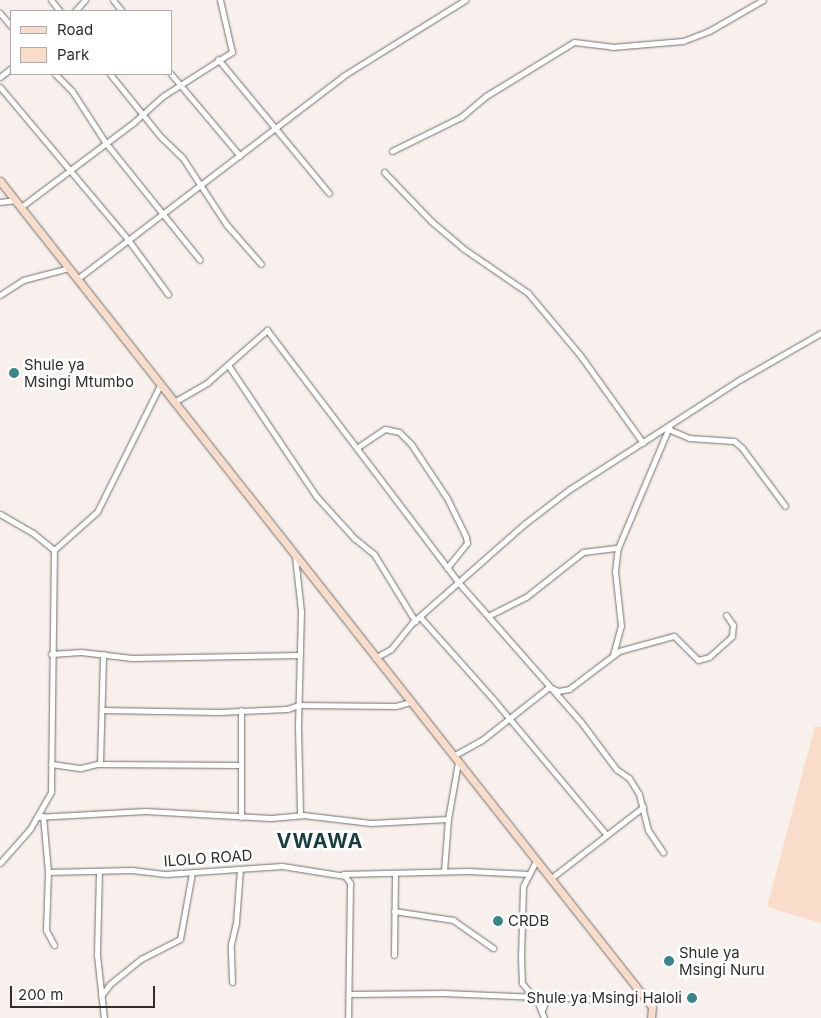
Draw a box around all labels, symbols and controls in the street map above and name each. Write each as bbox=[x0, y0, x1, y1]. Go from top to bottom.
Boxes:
legend bbox=[10, 10, 172, 75]
text: Road bbox=[57, 20, 93, 39]
text: Park bbox=[57, 45, 89, 64]
place label: Shule ya Msingi Mtumbo bbox=[24, 355, 134, 390]
marker: Shule ya Msingi Mtumbo bbox=[8, 367, 20, 379]
district label: VWAWA bbox=[276, 829, 364, 853]
street label: ILOLO ROAD bbox=[163, 846, 253, 870]
place label: CRDB bbox=[508, 912, 549, 930]
marker: CRDB bbox=[492, 915, 504, 927]
place label: Shule ya Msingi Nuru bbox=[679, 943, 765, 978]
marker: Shule ya Msingi Nuru bbox=[663, 955, 675, 967]
scale bar bbox=[12, 976, 158, 1008]
text: 200 m bbox=[18, 985, 63, 1004]
place label: Shule ya Msingi Haloli bbox=[527, 989, 682, 1007]
marker: Shule ya Msingi Haloli bbox=[686, 992, 698, 1004]

